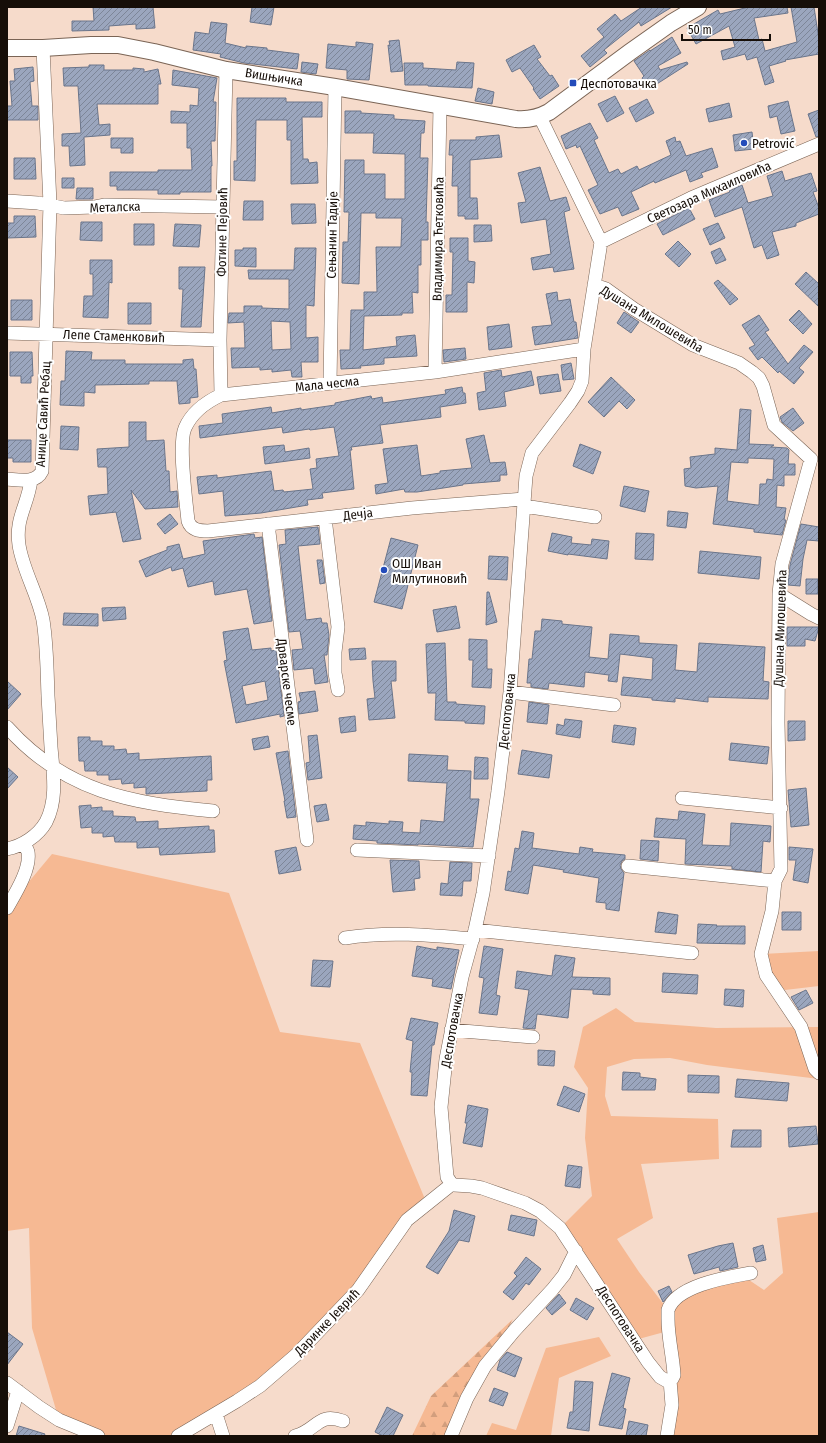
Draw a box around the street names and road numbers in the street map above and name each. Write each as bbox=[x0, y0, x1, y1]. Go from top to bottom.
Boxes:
street label: Вишњичка bbox=[244, 65, 304, 89]
street label: Светозара Михаиловића bbox=[645, 158, 773, 226]
street label: Владимира Ћетковића bbox=[429, 177, 447, 301]
street label: Фотине Пејовић bbox=[214, 187, 230, 277]
street label: Сењанин Тадије bbox=[324, 191, 340, 279]
street label: Металска bbox=[89, 199, 141, 215]
street label: Душана Милошевића bbox=[597, 282, 706, 356]
street label: Лепе Стаменковић bbox=[63, 327, 165, 345]
street label: Анице Савић Ребац bbox=[33, 361, 53, 467]
street label: Мала чесма bbox=[294, 373, 360, 395]
street label: Дечја bbox=[341, 505, 374, 523]
street label: Душана Милошевића bbox=[770, 569, 790, 688]
street label: Дрварске чесме bbox=[274, 637, 300, 726]
street label: Деспотовачка bbox=[495, 672, 518, 751]
street label: Деспотовачка bbox=[438, 991, 466, 1070]
street label: Деспотовачка bbox=[593, 1282, 648, 1355]
street label: Даринке Јеврић bbox=[291, 1285, 363, 1359]

